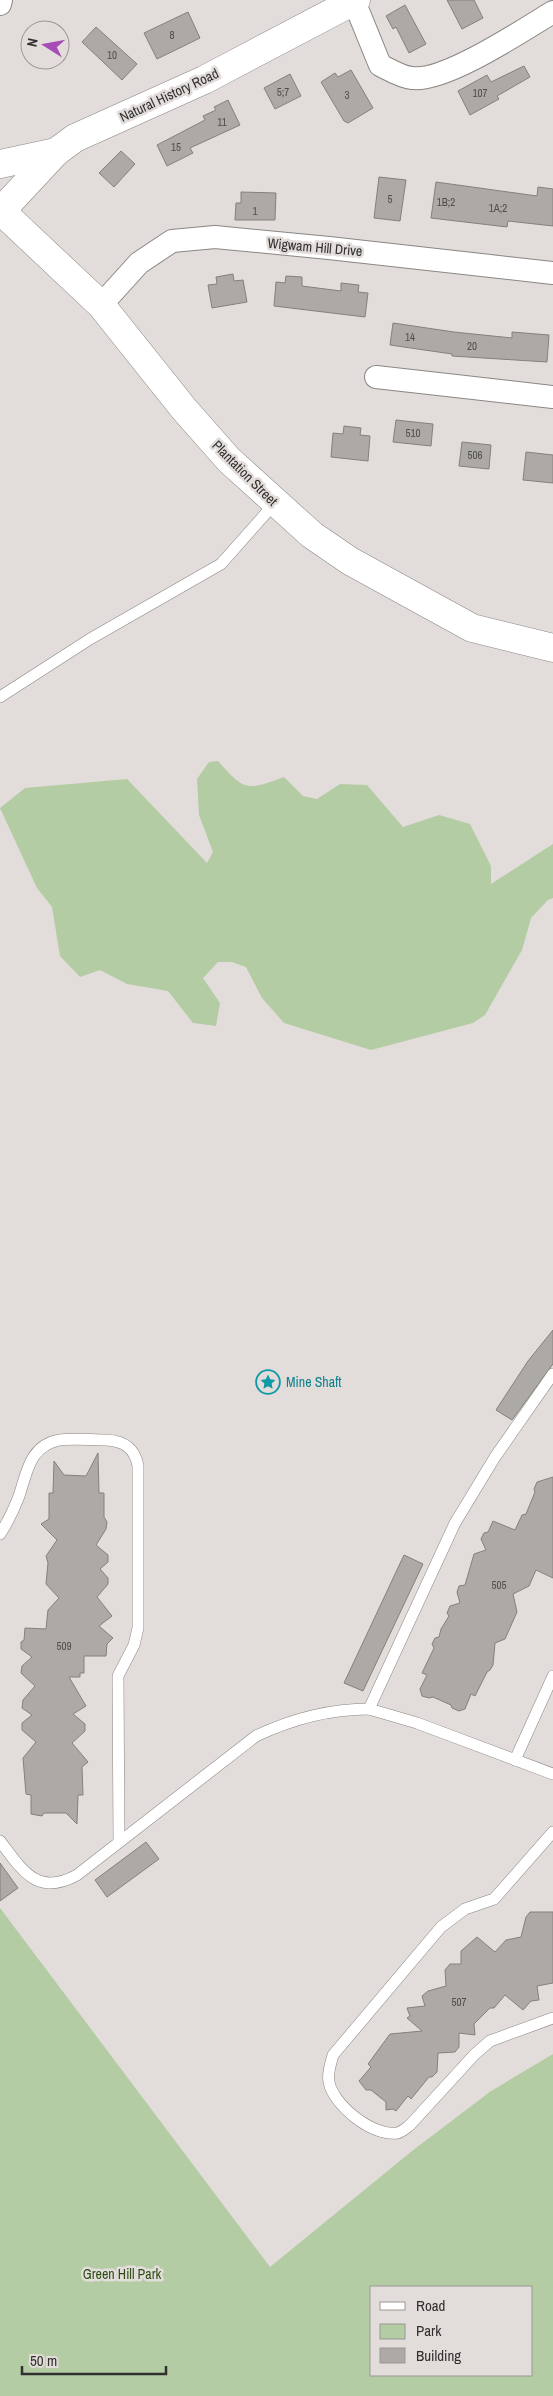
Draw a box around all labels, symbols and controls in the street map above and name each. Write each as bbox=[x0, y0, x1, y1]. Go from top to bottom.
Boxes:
north arrow bbox=[20, 20, 70, 70]
house number: 8 bbox=[169, 28, 175, 42]
text: N bbox=[23, 37, 42, 48]
house number: 10 bbox=[107, 48, 117, 62]
street label: Natural History Road bbox=[117, 64, 221, 126]
house number: 5;7 bbox=[277, 85, 289, 99]
house number: 107 bbox=[472, 86, 488, 100]
house number: 3 bbox=[344, 88, 350, 102]
house number: 11 bbox=[217, 115, 227, 129]
house number: 15 bbox=[171, 140, 181, 154]
house number: 5 bbox=[387, 192, 393, 206]
house number: 1B;2 bbox=[437, 195, 455, 209]
house number: 1A;2 bbox=[489, 201, 507, 215]
house number: 1 bbox=[252, 204, 258, 218]
street label: Wigwam Hill Drive bbox=[267, 234, 363, 260]
house number: 14 bbox=[405, 330, 415, 344]
house number: 20 bbox=[467, 339, 477, 353]
house number: 510 bbox=[405, 426, 421, 440]
street label: Plantation Street bbox=[208, 436, 282, 510]
house number: 506 bbox=[467, 448, 483, 462]
place icon: Mine Shaft bbox=[255, 1369, 281, 1395]
place label: Mine Shaft bbox=[286, 1373, 342, 1391]
house number: 505 bbox=[491, 1578, 507, 1592]
house number: 509 bbox=[56, 1639, 72, 1653]
house number: 507 bbox=[451, 1995, 467, 2009]
park label: Green Hill Park bbox=[83, 2265, 161, 2283]
legend bbox=[370, 2286, 533, 2376]
text: Road bbox=[416, 2295, 445, 2316]
text: Park bbox=[416, 2320, 442, 2341]
scale bar bbox=[22, 2344, 166, 2376]
text: Building bbox=[416, 2345, 461, 2366]
text: 50 m bbox=[30, 2350, 57, 2371]

